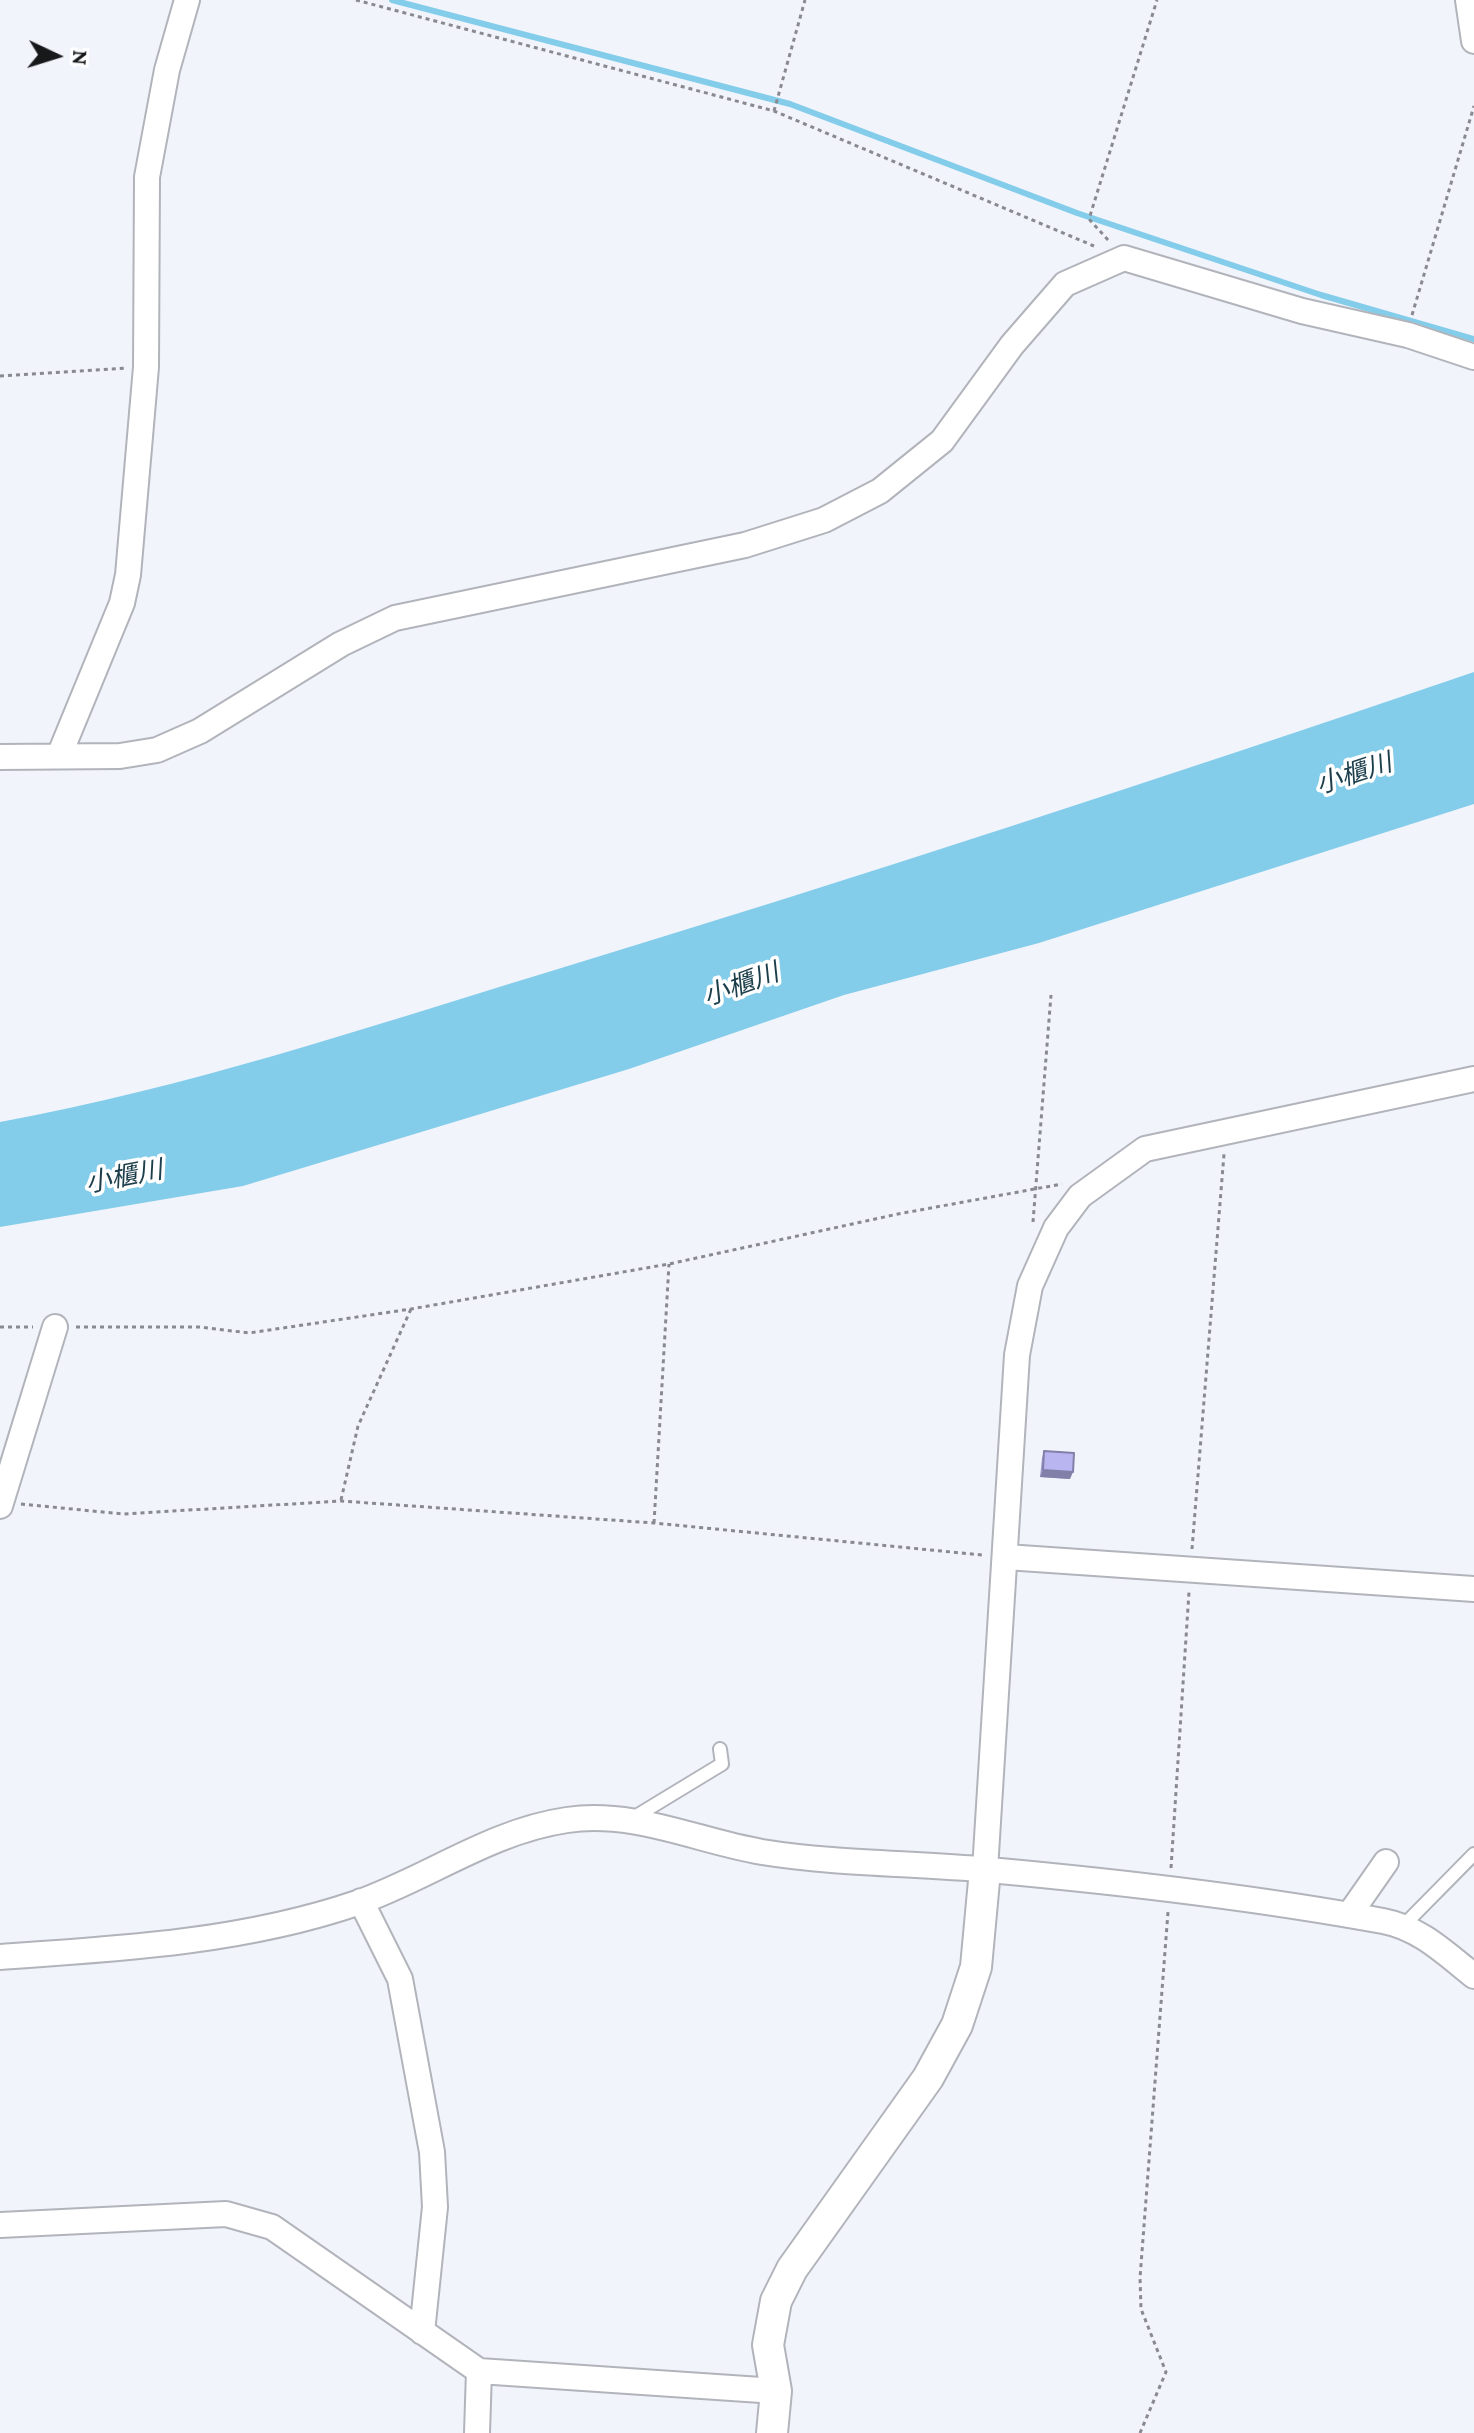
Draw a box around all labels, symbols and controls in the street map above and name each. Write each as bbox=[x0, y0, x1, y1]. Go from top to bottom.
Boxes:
north arrow bbox=[16, 16, 96, 96]
text: N bbox=[67, 49, 93, 66]
water label: 小櫃川 bbox=[1312, 747, 1396, 801]
water label: 小櫃川 bbox=[699, 957, 783, 1013]
water label: 小櫃川 bbox=[83, 1154, 165, 1200]

